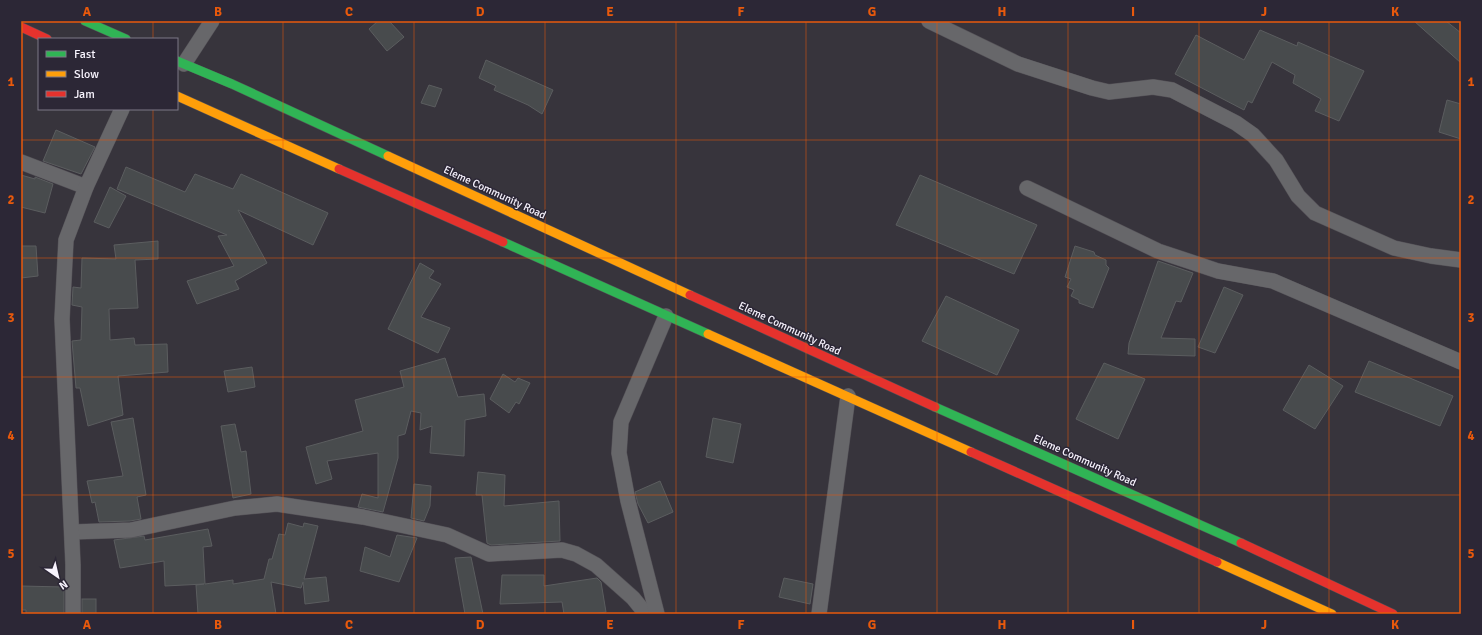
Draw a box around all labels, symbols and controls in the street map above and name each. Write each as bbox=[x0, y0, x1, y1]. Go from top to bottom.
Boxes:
text: A bbox=[83, 4, 92, 20]
text: B bbox=[214, 4, 222, 20]
text: C bbox=[345, 4, 353, 20]
text: D bbox=[476, 4, 485, 20]
text: E bbox=[606, 4, 614, 20]
text: F bbox=[738, 4, 745, 20]
text: G bbox=[868, 4, 876, 20]
text: H bbox=[998, 4, 1006, 20]
text: I bbox=[1131, 4, 1135, 20]
text: J bbox=[1261, 4, 1267, 20]
text: K bbox=[1391, 4, 1399, 20]
legend bbox=[38, 38, 178, 110]
text: Fast bbox=[74, 47, 95, 62]
text: Slow bbox=[74, 67, 99, 82]
text: 1 bbox=[7, 74, 15, 90]
text: 1 bbox=[1467, 74, 1475, 90]
text: Jam bbox=[74, 87, 95, 102]
street label: Eleme Community Road bbox=[442, 163, 548, 222]
text: 2 bbox=[7, 192, 15, 208]
text: 2 bbox=[1467, 192, 1475, 208]
street label: Eleme Community Road bbox=[737, 299, 843, 358]
text: 3 bbox=[7, 310, 15, 326]
text: 3 bbox=[1467, 310, 1475, 326]
text: 4 bbox=[7, 428, 15, 444]
text: 4 bbox=[1467, 428, 1475, 444]
street label: Eleme Community Road bbox=[1031, 432, 1138, 489]
text: 5 bbox=[7, 546, 15, 562]
text: 5 bbox=[1467, 546, 1475, 562]
north arrow bbox=[38, 557, 78, 597]
text: N bbox=[57, 577, 70, 592]
text: A bbox=[83, 617, 92, 633]
text: B bbox=[214, 617, 222, 633]
text: C bbox=[345, 617, 353, 633]
text: D bbox=[476, 617, 485, 633]
text: E bbox=[606, 617, 614, 633]
text: F bbox=[738, 617, 745, 633]
text: G bbox=[868, 617, 876, 633]
text: H bbox=[998, 617, 1006, 633]
text: I bbox=[1131, 617, 1135, 633]
text: J bbox=[1261, 617, 1267, 633]
text: K bbox=[1391, 617, 1399, 633]

